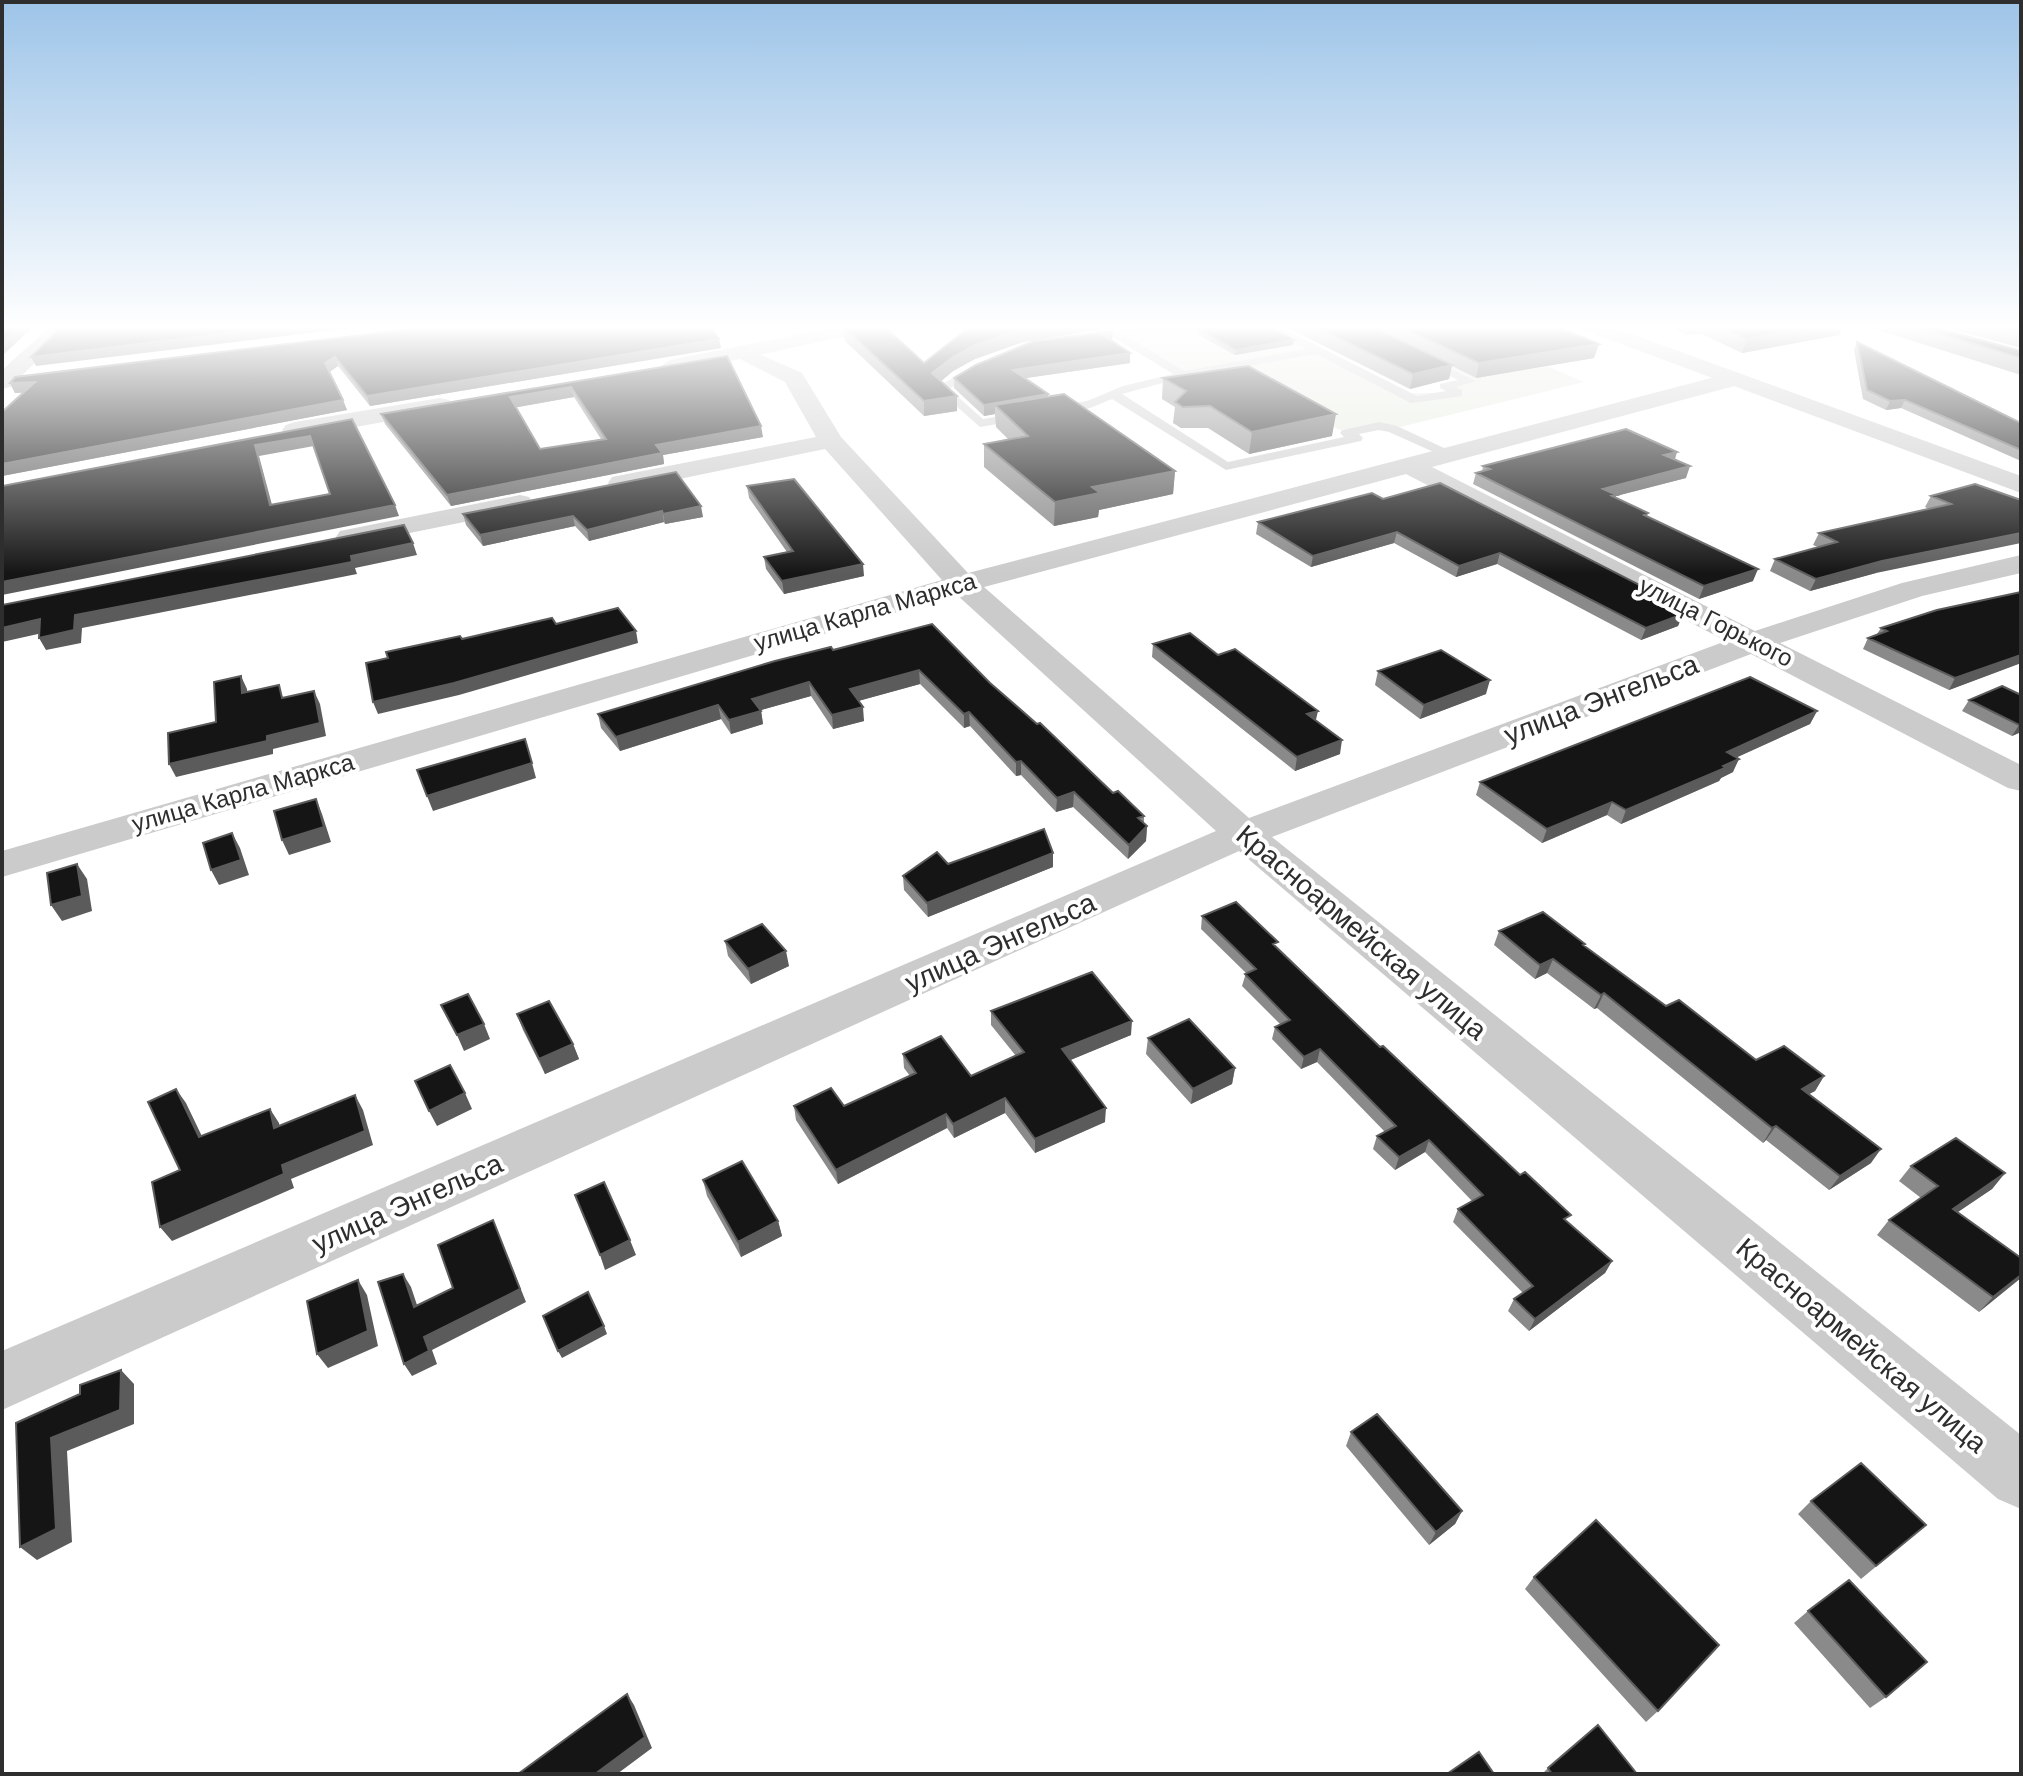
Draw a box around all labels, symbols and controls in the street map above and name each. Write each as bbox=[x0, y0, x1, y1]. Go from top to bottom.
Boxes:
street label: улица Карла Маркса bbox=[751, 567, 980, 656]
street label: улица Горького bbox=[1635, 571, 1798, 672]
street label: улица Энгельса bbox=[1500, 648, 1703, 751]
street label: улица Карла Маркса bbox=[129, 748, 358, 837]
street label: Красноармейская улица bbox=[1231, 819, 1493, 1046]
street label: улица Энгельса bbox=[900, 886, 1101, 998]
street label: улица Энгельса bbox=[307, 1147, 508, 1259]
street label: Красноармейская улица bbox=[1731, 1232, 1993, 1459]

